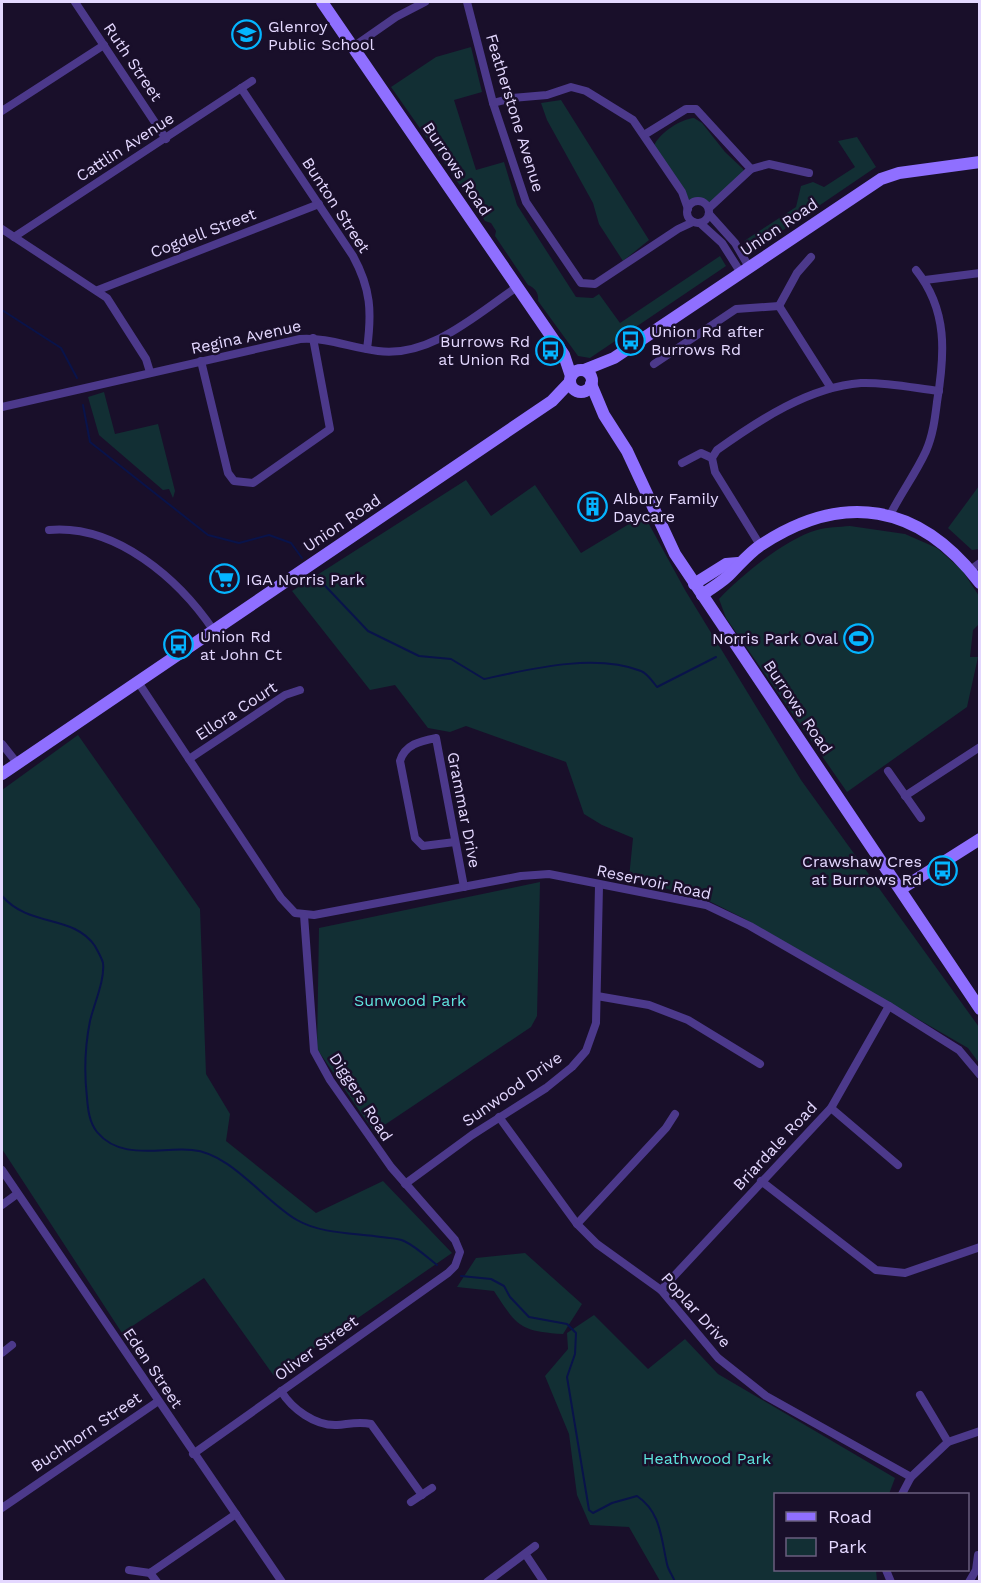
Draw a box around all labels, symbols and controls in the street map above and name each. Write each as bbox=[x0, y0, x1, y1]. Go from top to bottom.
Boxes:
place label: Glenroy Public School bbox=[268, 17, 375, 54]
street label: Ruth Street bbox=[100, 19, 166, 105]
school or university icon: Glenroy Public School bbox=[231, 19, 263, 51]
street label: Featherstone Avenue bbox=[482, 32, 548, 194]
street label: Cattlin Avenue bbox=[73, 108, 177, 186]
street label: Burrows Road bbox=[419, 119, 495, 219]
street label: Bunton Street bbox=[298, 154, 374, 257]
street label: Union Road bbox=[737, 194, 821, 260]
street label: Cogdell Street bbox=[148, 204, 259, 262]
street label: Regina Avenue bbox=[189, 316, 303, 358]
place label: Union Rd after Burrows Rd bbox=[651, 322, 765, 359]
bus stop icon: Union Rd after Burrows Rd bbox=[614, 324, 646, 356]
place label: Burrows Rd at Union Rd bbox=[438, 332, 530, 369]
bus stop icon: Burrows Rd at Union Rd bbox=[535, 334, 567, 366]
place label: Albury Family Daycare bbox=[613, 489, 719, 526]
street label: Union Road bbox=[300, 490, 384, 556]
building icon: Albury Family Daycare bbox=[576, 491, 608, 523]
supermarket icon: IGA Norris Park bbox=[209, 563, 241, 595]
place label: IGA Norris Park bbox=[246, 570, 365, 589]
sports icon: Norris Park Oval bbox=[843, 622, 875, 654]
place label: Union Rd at John Ct bbox=[200, 627, 282, 664]
bus stop icon: Union Rd at John Ct bbox=[163, 629, 195, 661]
place label: Norris Park Oval bbox=[712, 629, 838, 648]
street label: Burrows Road bbox=[760, 657, 836, 757]
street label: Ellora Court bbox=[192, 677, 281, 744]
street label: Grammar Drive bbox=[443, 750, 485, 870]
place label: Crawshaw Cres at Burrows Rd bbox=[802, 852, 922, 889]
bus stop icon: Crawshaw Cres at Burrows Rd bbox=[927, 854, 959, 886]
street label: Reservoir Road bbox=[595, 861, 713, 903]
park label: Sunwood Park bbox=[354, 991, 466, 1010]
street label: Sunwood Drive bbox=[458, 1048, 566, 1130]
street label: Diggers Road bbox=[325, 1049, 397, 1145]
street label: Briardale Road bbox=[729, 1098, 821, 1194]
street label: Poplar Drive bbox=[657, 1268, 735, 1352]
street label: Oliver Street bbox=[271, 1311, 362, 1385]
street label: Eden Street bbox=[119, 1324, 187, 1412]
street label: Buchhorn Street bbox=[27, 1388, 145, 1476]
park label: Heathwood Park bbox=[643, 1449, 771, 1468]
legend bbox=[774, 1493, 969, 1571]
text: Road bbox=[828, 1506, 872, 1527]
text: Park bbox=[828, 1536, 867, 1557]

